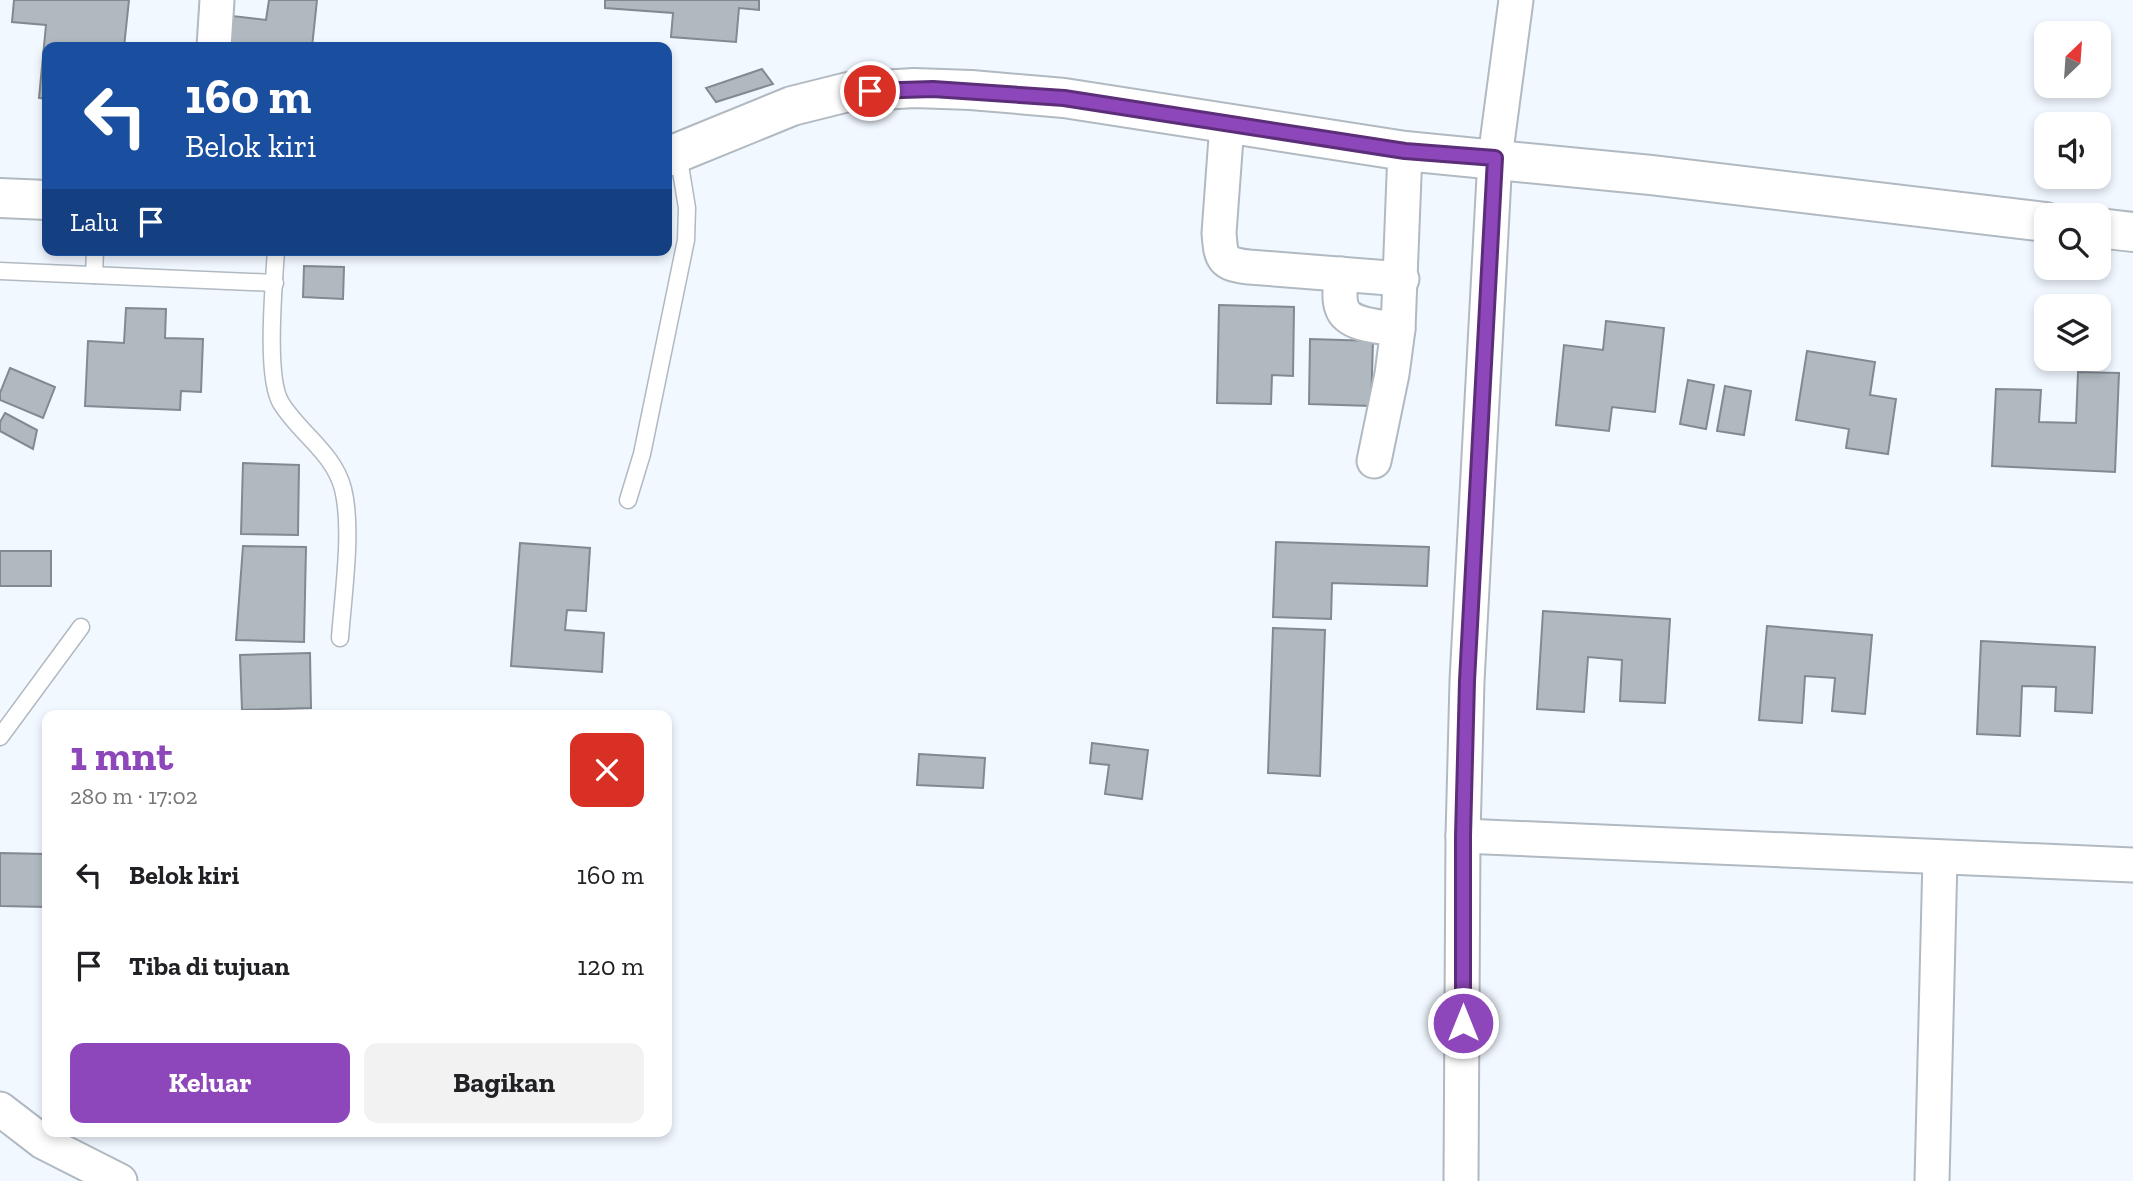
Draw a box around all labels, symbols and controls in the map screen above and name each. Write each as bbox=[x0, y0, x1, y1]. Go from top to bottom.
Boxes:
north arrow bbox=[2034, 21, 2110, 98]
map controls bbox=[2034, 21, 2111, 371]
pin bbox=[840, 61, 900, 121]
text: 160 m bbox=[185, 67, 311, 126]
icon: left bbox=[70, 70, 161, 161]
icon: arrive bbox=[851, 72, 889, 110]
button: sound bbox=[2034, 112, 2111, 189]
text: Belok kiri bbox=[185, 127, 316, 165]
icon: arrive bbox=[132, 203, 170, 241]
button: search bbox=[2034, 203, 2111, 280]
text: Lalu bbox=[70, 206, 118, 238]
button: layers bbox=[2034, 294, 2111, 371]
text: 1 mnt bbox=[70, 730, 173, 781]
button: close bbox=[570, 733, 644, 807]
text: 280 m · 17:02 bbox=[70, 782, 198, 810]
icon: left bbox=[70, 856, 108, 894]
text: Belok kiri bbox=[129, 859, 239, 891]
text: 160 m bbox=[577, 859, 644, 891]
icon: arrive bbox=[70, 947, 108, 985]
text: Tiba di tujuan bbox=[129, 950, 290, 982]
text: 120 m bbox=[577, 950, 644, 982]
position arrow bbox=[1426, 986, 1500, 1060]
button: Keluar bbox=[70, 1043, 350, 1123]
button: Bagikan bbox=[364, 1043, 644, 1123]

